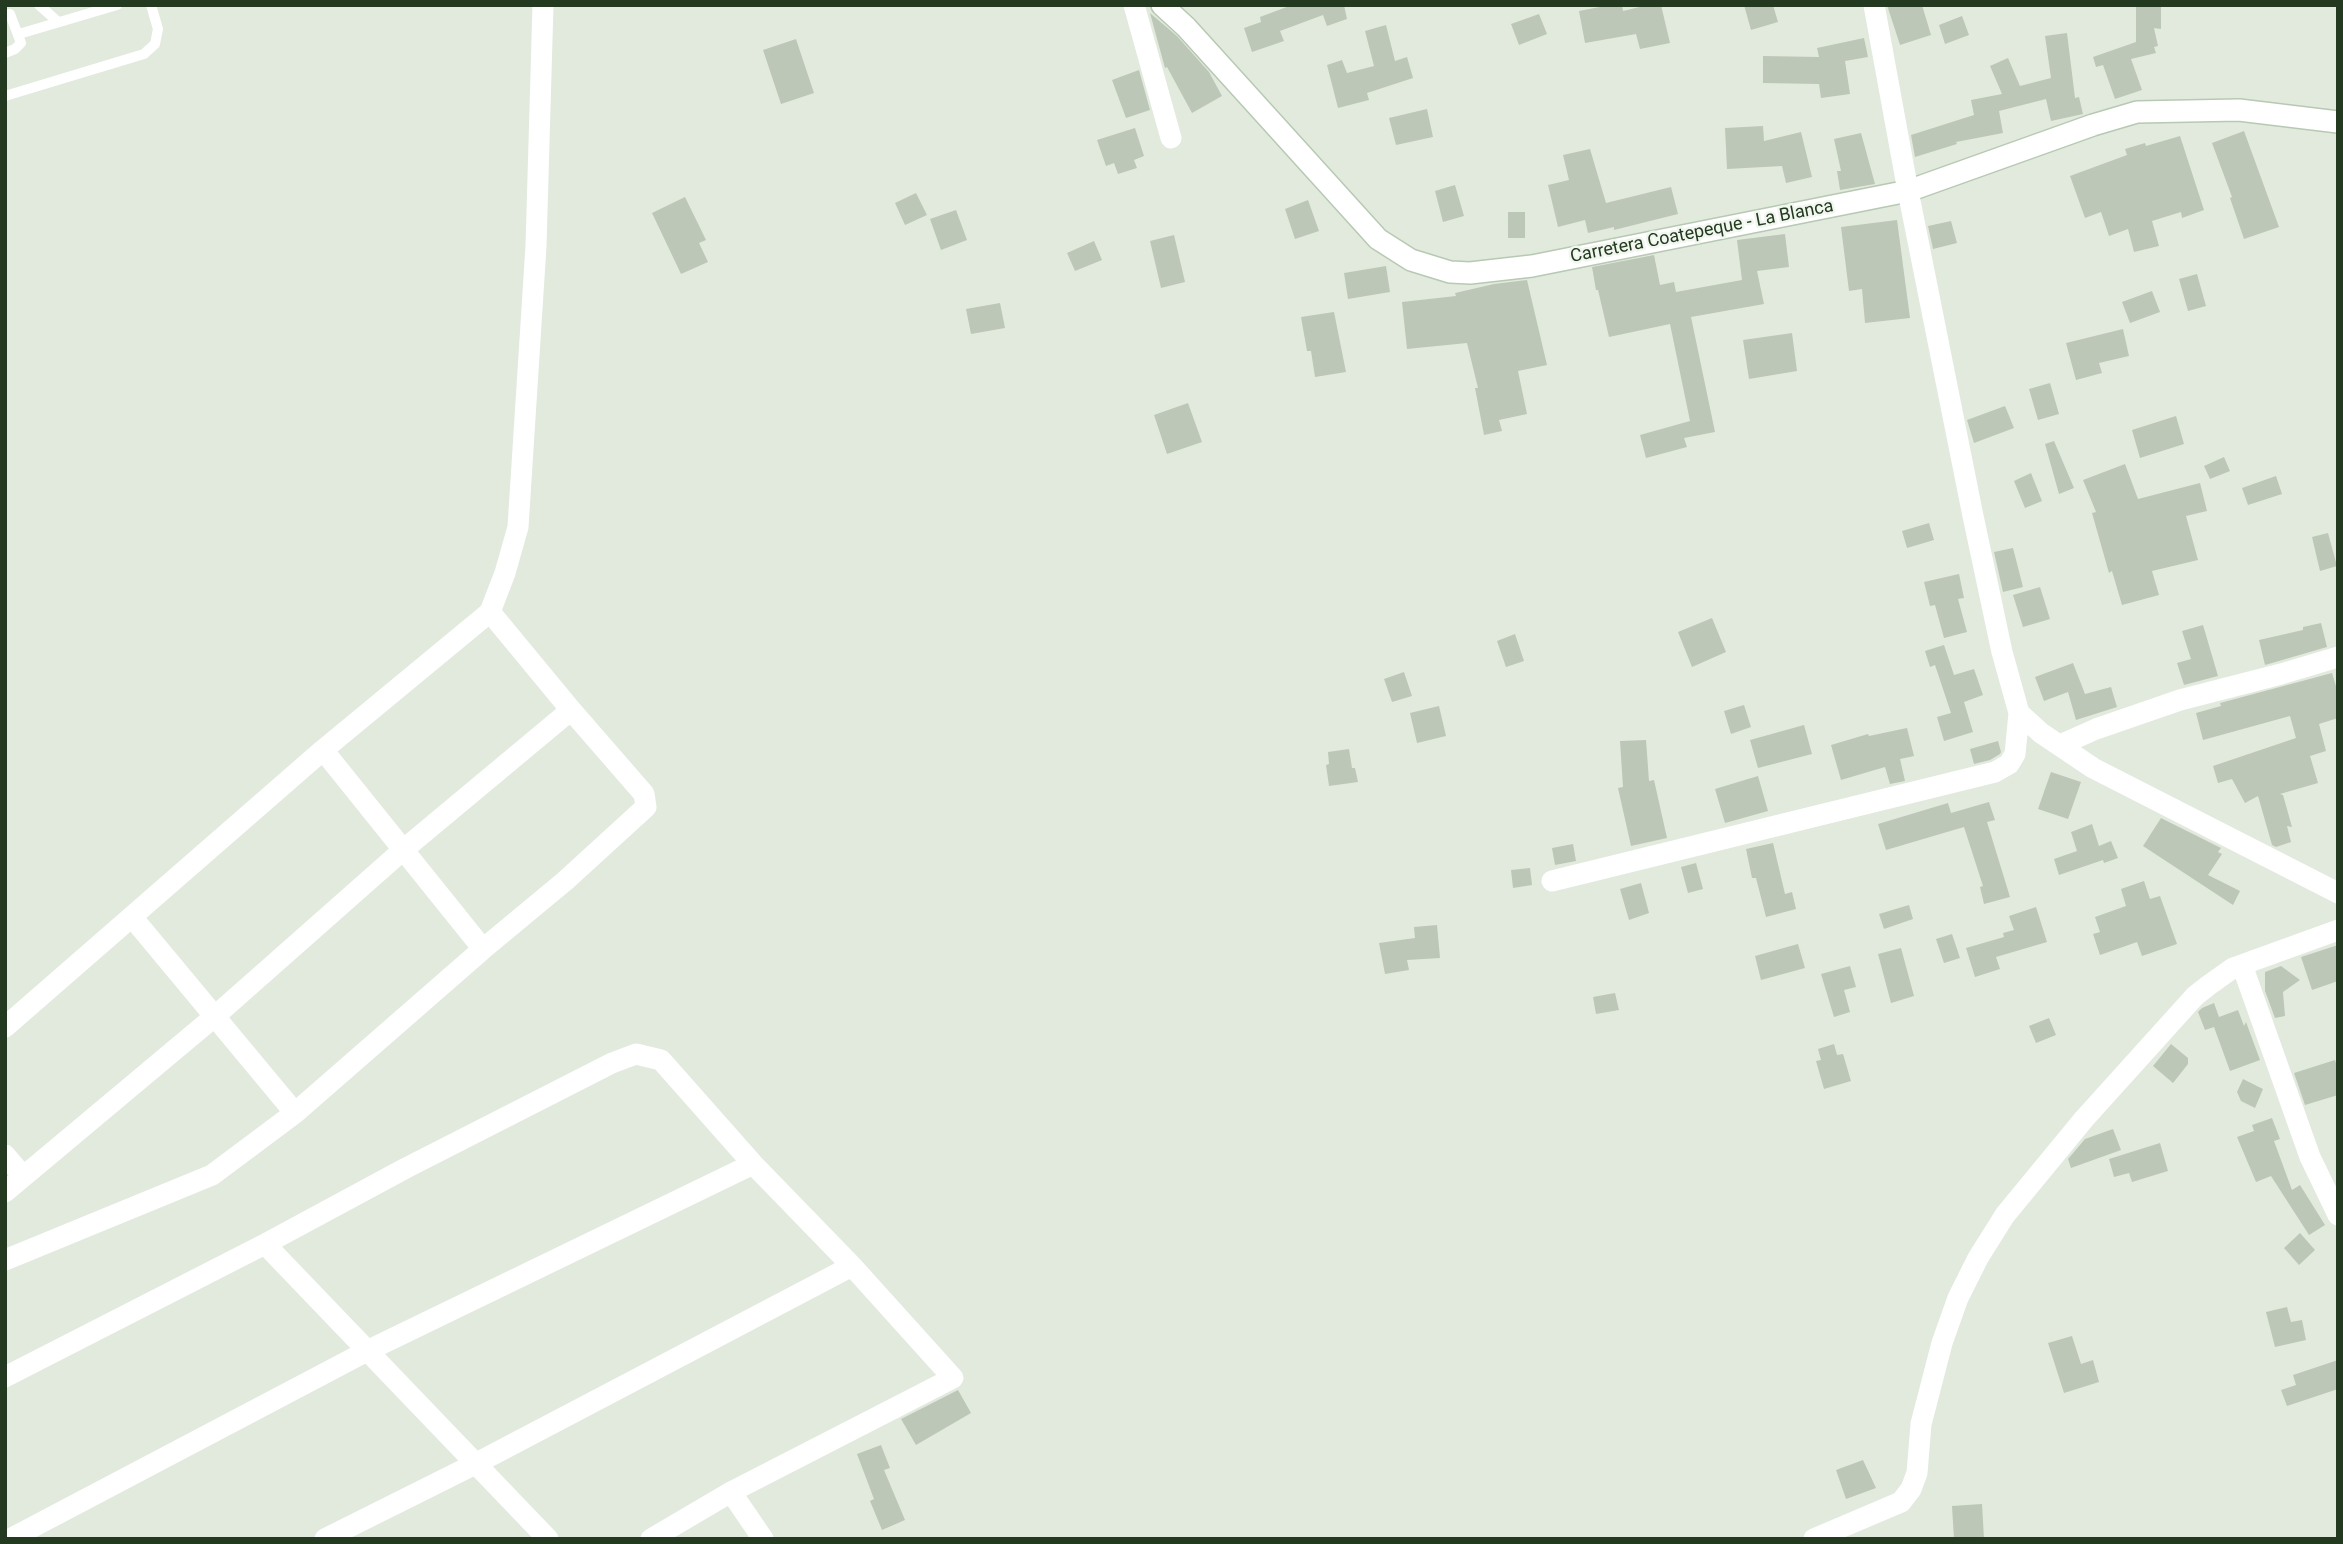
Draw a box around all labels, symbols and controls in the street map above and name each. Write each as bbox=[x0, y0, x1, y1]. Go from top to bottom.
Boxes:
street label: Carretera Coatepeque - La Blanca bbox=[1569, 196, 1835, 268]

